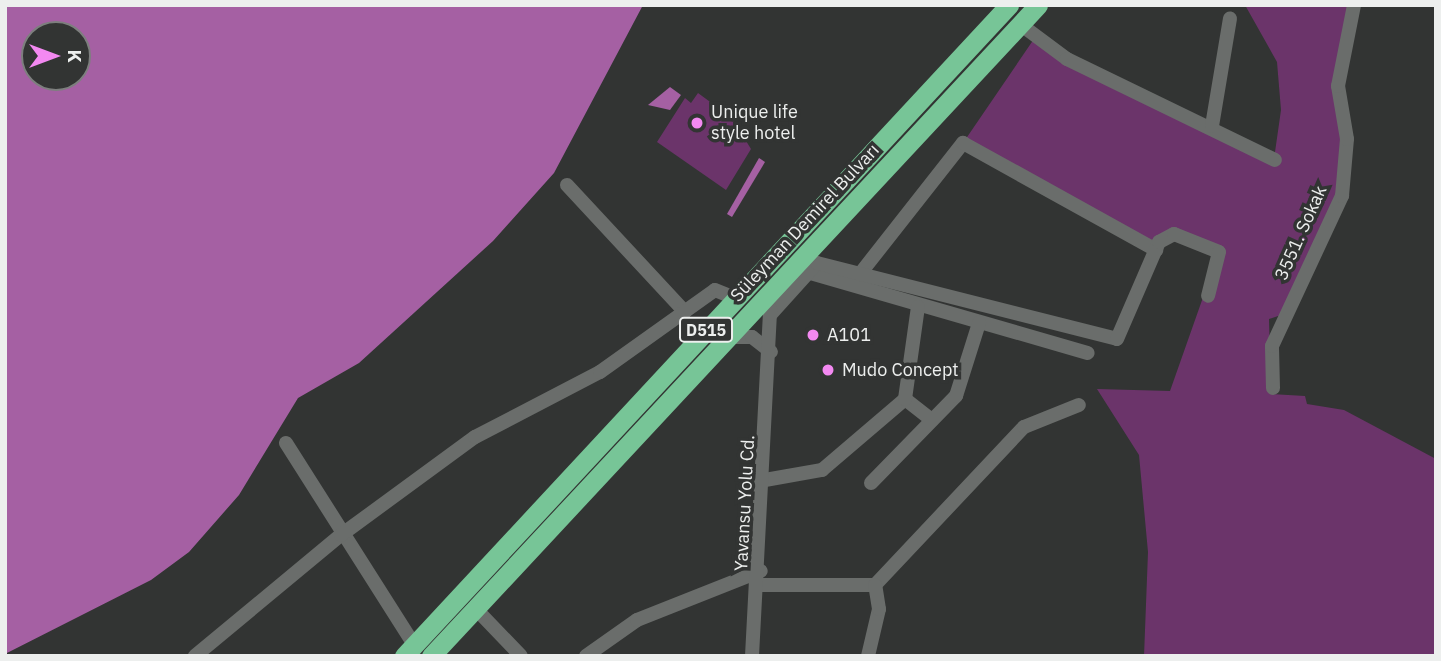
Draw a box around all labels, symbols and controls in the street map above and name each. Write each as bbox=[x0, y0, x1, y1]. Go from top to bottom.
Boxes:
north arrow bbox=[21, 21, 91, 91]
text: K bbox=[63, 49, 87, 63]
place label: Unique life style hotel bbox=[711, 102, 798, 144]
marker: Unique life style hotel bbox=[689, 115, 705, 131]
street label: Süleyman Demirel Bulvarı bbox=[726, 140, 884, 306]
street label: 3551. Sokak bbox=[1271, 182, 1331, 284]
road number: D515 bbox=[678, 318, 734, 342]
place label: A101 bbox=[827, 324, 871, 346]
marker: A101 bbox=[805, 327, 821, 343]
place label: Mudo Concept bbox=[842, 359, 959, 381]
marker: Mudo Concept bbox=[820, 362, 836, 378]
street label: Yavansu Yolu Cd. bbox=[731, 434, 759, 572]

